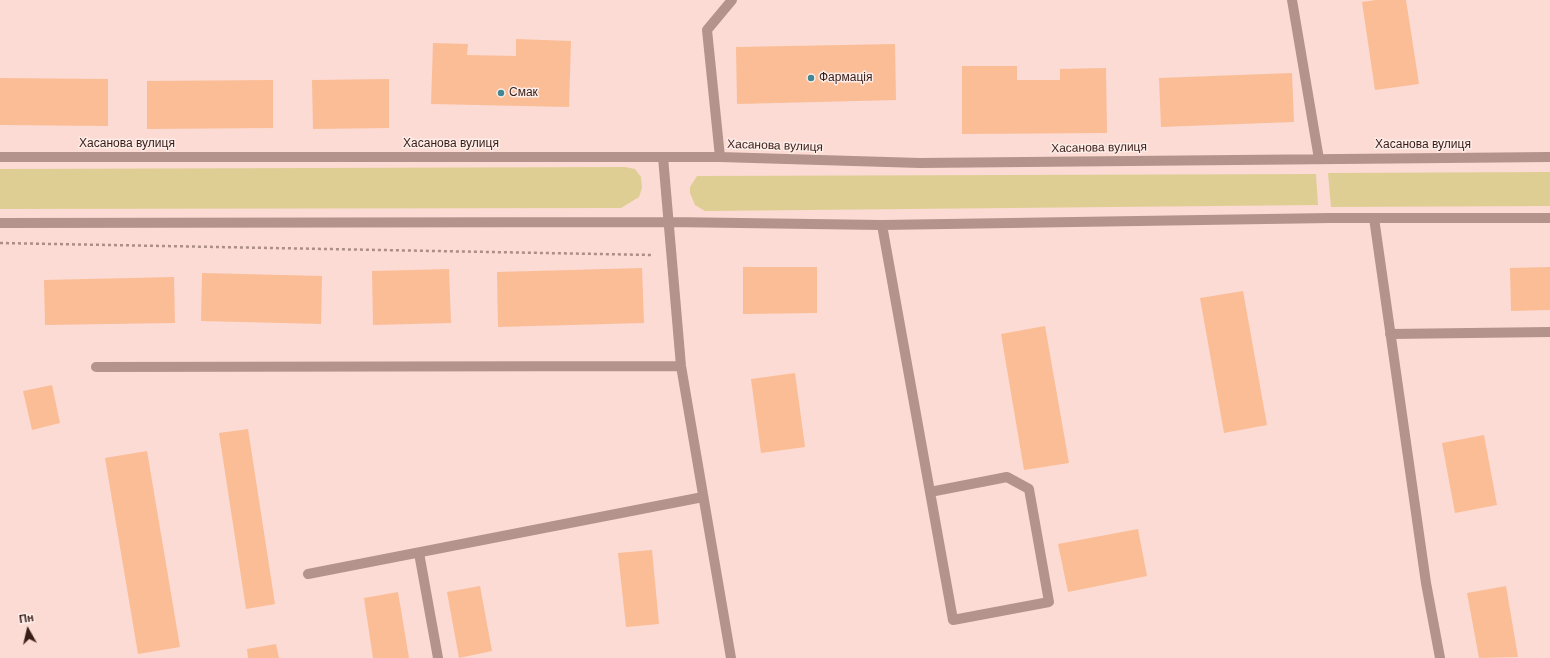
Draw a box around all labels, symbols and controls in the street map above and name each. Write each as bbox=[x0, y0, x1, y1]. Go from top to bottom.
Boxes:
place label: Фармація bbox=[819, 71, 872, 85]
marker: Фармація bbox=[806, 73, 816, 83]
place label: Смак bbox=[509, 86, 538, 100]
marker: Смак bbox=[496, 88, 506, 98]
street label: Хасанова вулиця bbox=[79, 137, 175, 151]
street label: Хасанова вулиця bbox=[403, 137, 499, 151]
street label: Хасанова вулиця bbox=[727, 137, 823, 155]
street label: Хасанова вулиця bbox=[1375, 138, 1471, 152]
street label: Хасанова вулиця bbox=[1051, 140, 1147, 156]
north arrow bbox=[8, 610, 48, 650]
text: Пн bbox=[18, 611, 34, 625]

